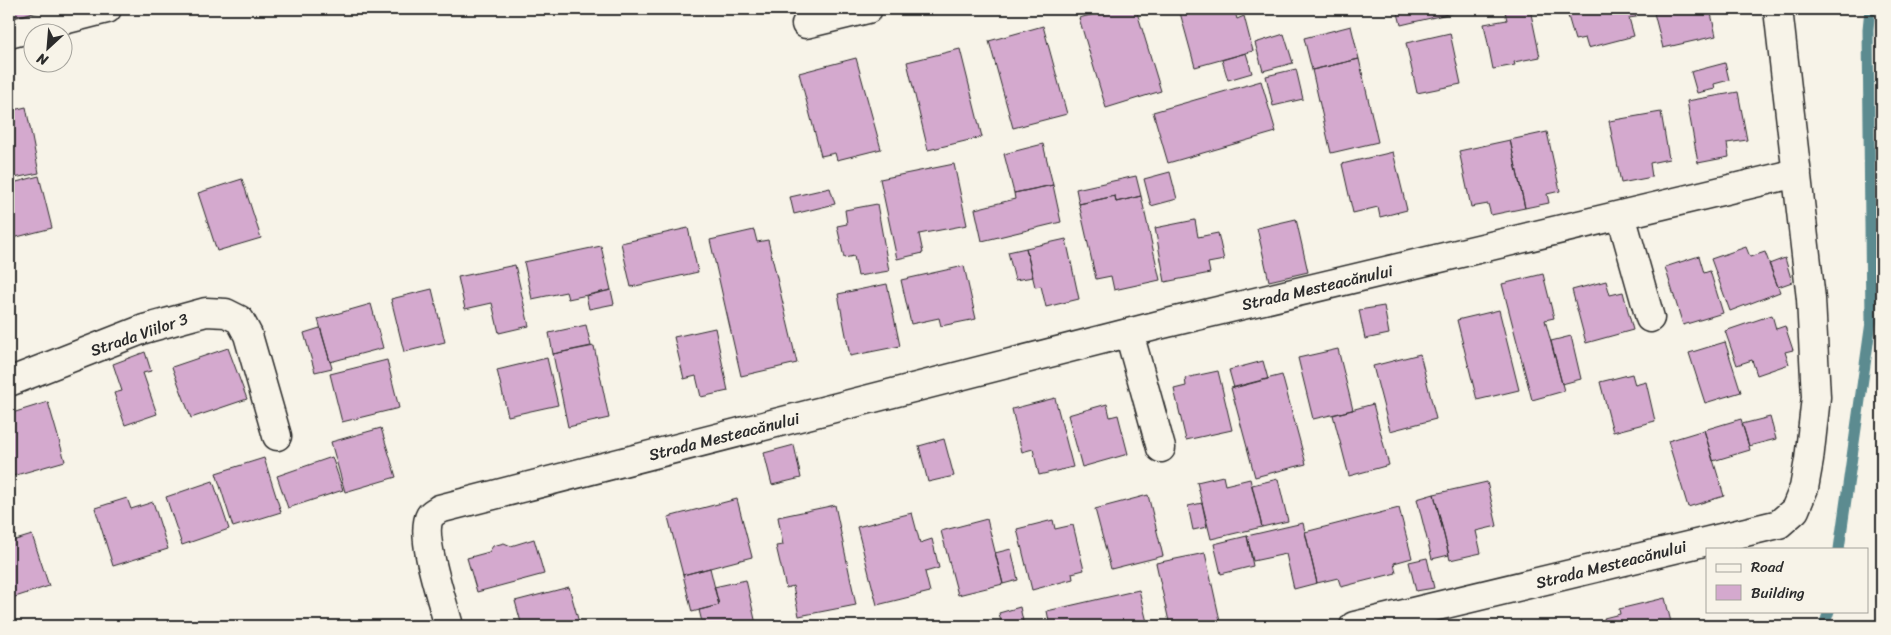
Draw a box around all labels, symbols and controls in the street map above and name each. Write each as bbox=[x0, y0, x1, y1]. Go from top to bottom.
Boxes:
north arrow bbox=[22, 22, 72, 72]
text: N bbox=[32, 46, 53, 73]
street label: Strada Mesteacănului bbox=[1239, 256, 1396, 319]
street label: Strada Viilor 3 bbox=[86, 304, 192, 365]
street label: Strada Mesteacănului bbox=[646, 404, 803, 469]
street label: Strada Mesteacănului bbox=[1533, 532, 1690, 597]
legend bbox=[1706, 548, 1868, 612]
text: Road bbox=[1751, 554, 1784, 580]
text: Building bbox=[1751, 580, 1805, 606]

